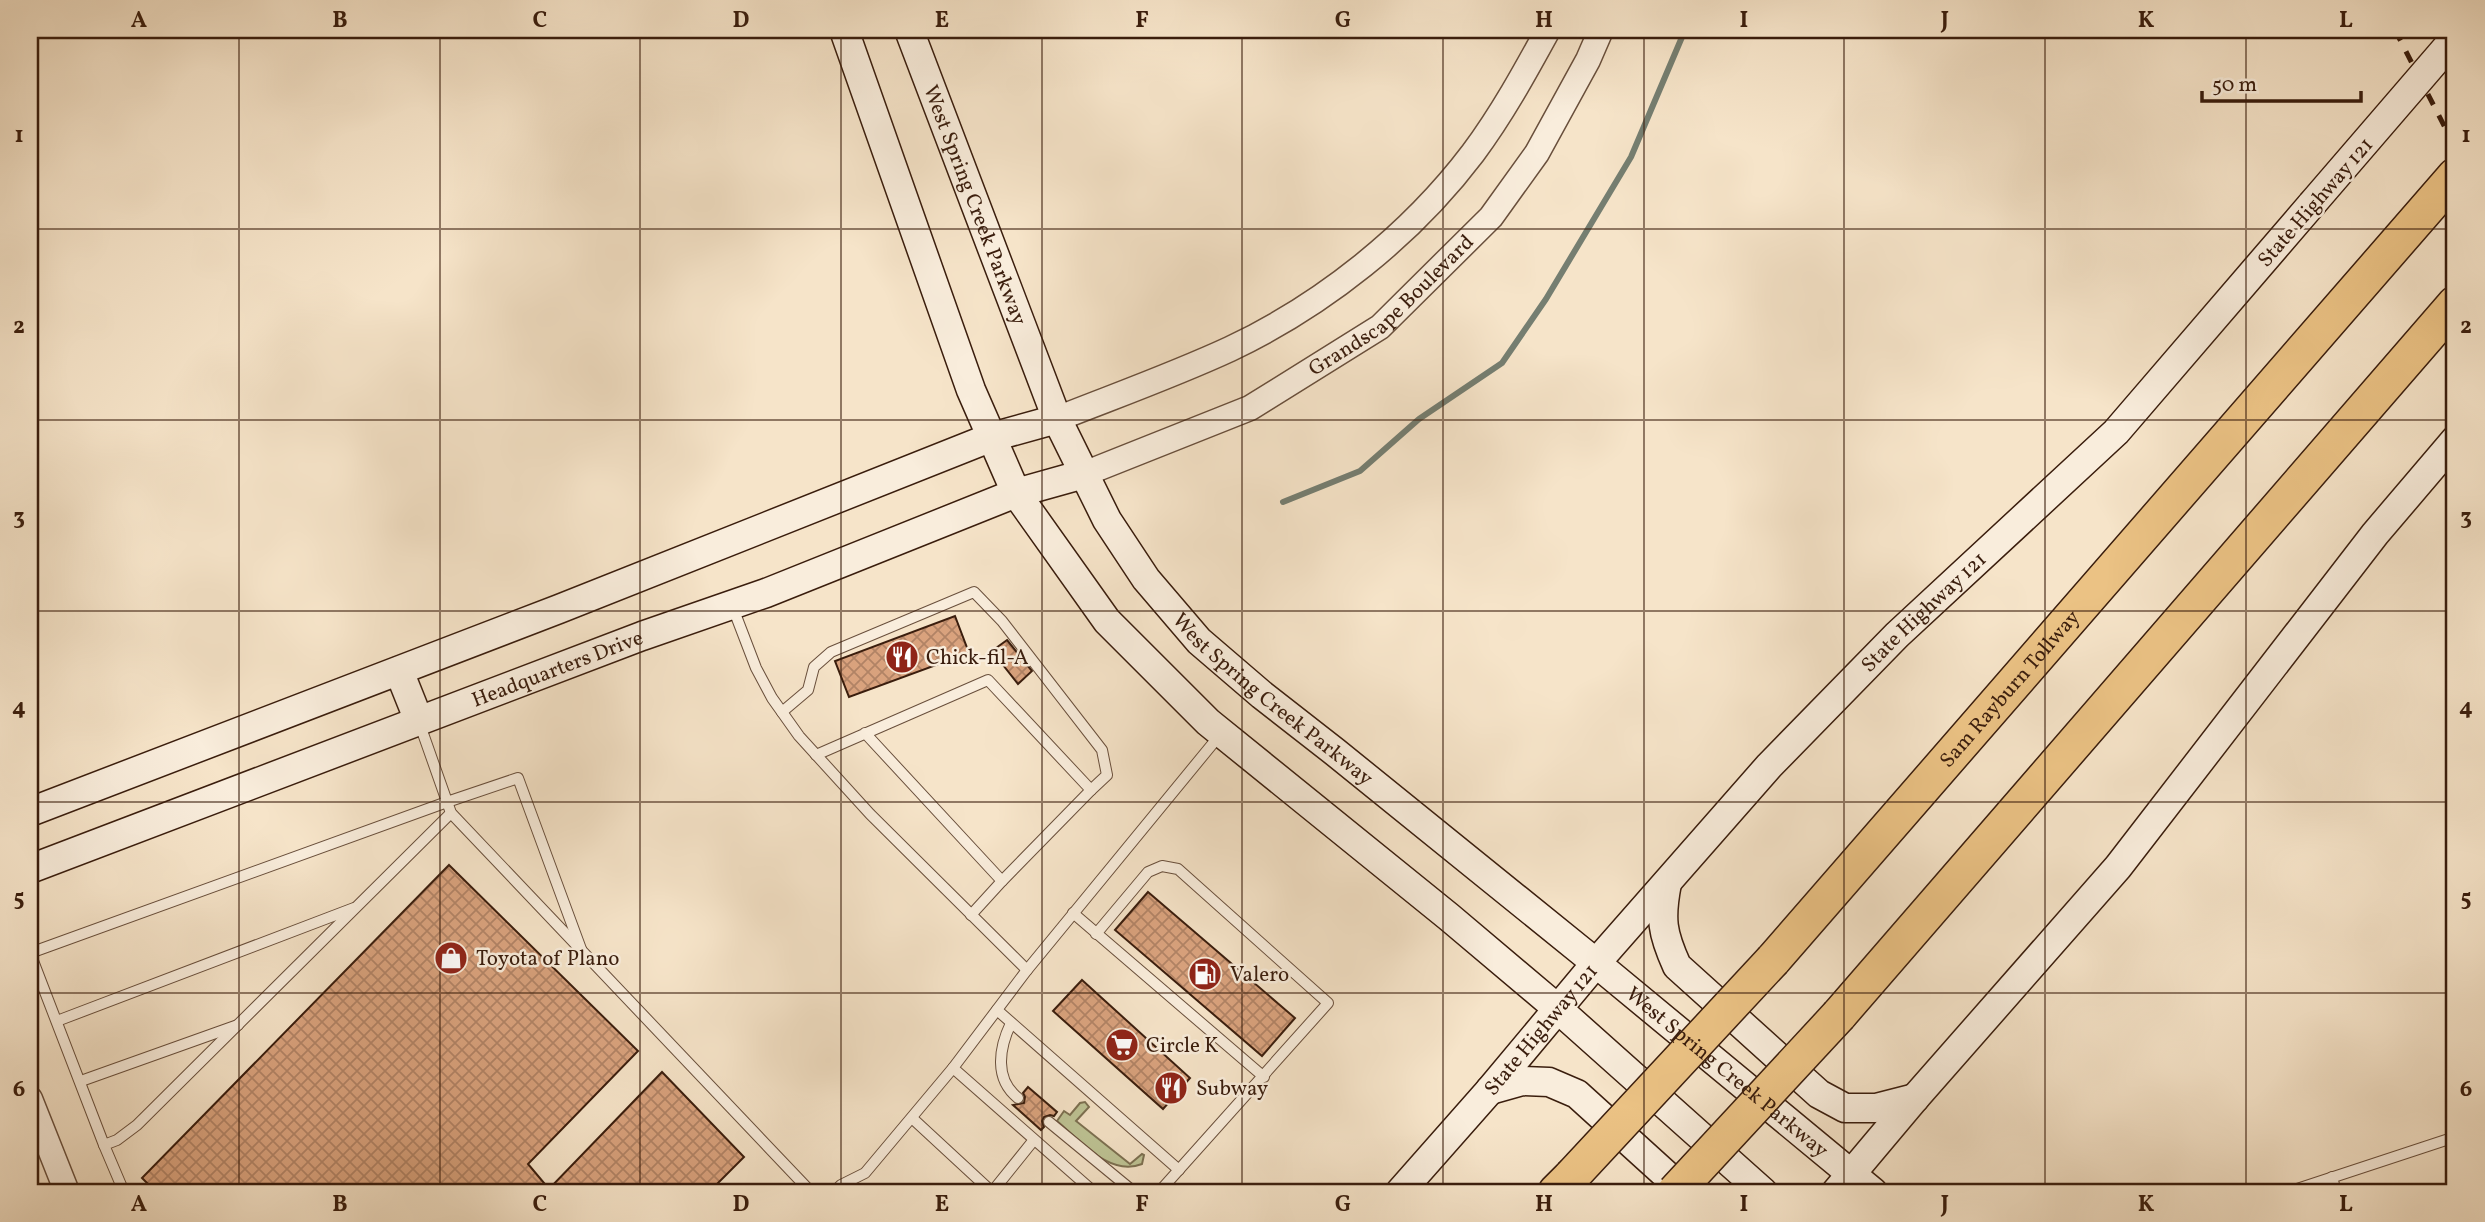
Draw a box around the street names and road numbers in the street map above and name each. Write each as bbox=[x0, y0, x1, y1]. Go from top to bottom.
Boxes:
street label: West Spring Creek Parkway bbox=[915, 81, 1033, 330]
street label: State Highway 121 bbox=[2252, 132, 2381, 274]
street label: Grandscape Boulevard bbox=[1303, 229, 1481, 384]
street label: State Highway 121 bbox=[1855, 546, 1994, 680]
street label: Sam Rayburn Tollway bbox=[1934, 604, 2088, 775]
street label: West Spring Creek Parkway bbox=[1165, 607, 1379, 793]
street label: Headquarters Drive bbox=[468, 624, 648, 716]
street label: State Highway 121 bbox=[1478, 958, 1605, 1102]
street label: West Spring Creek Parkway bbox=[1619, 981, 1834, 1166]

